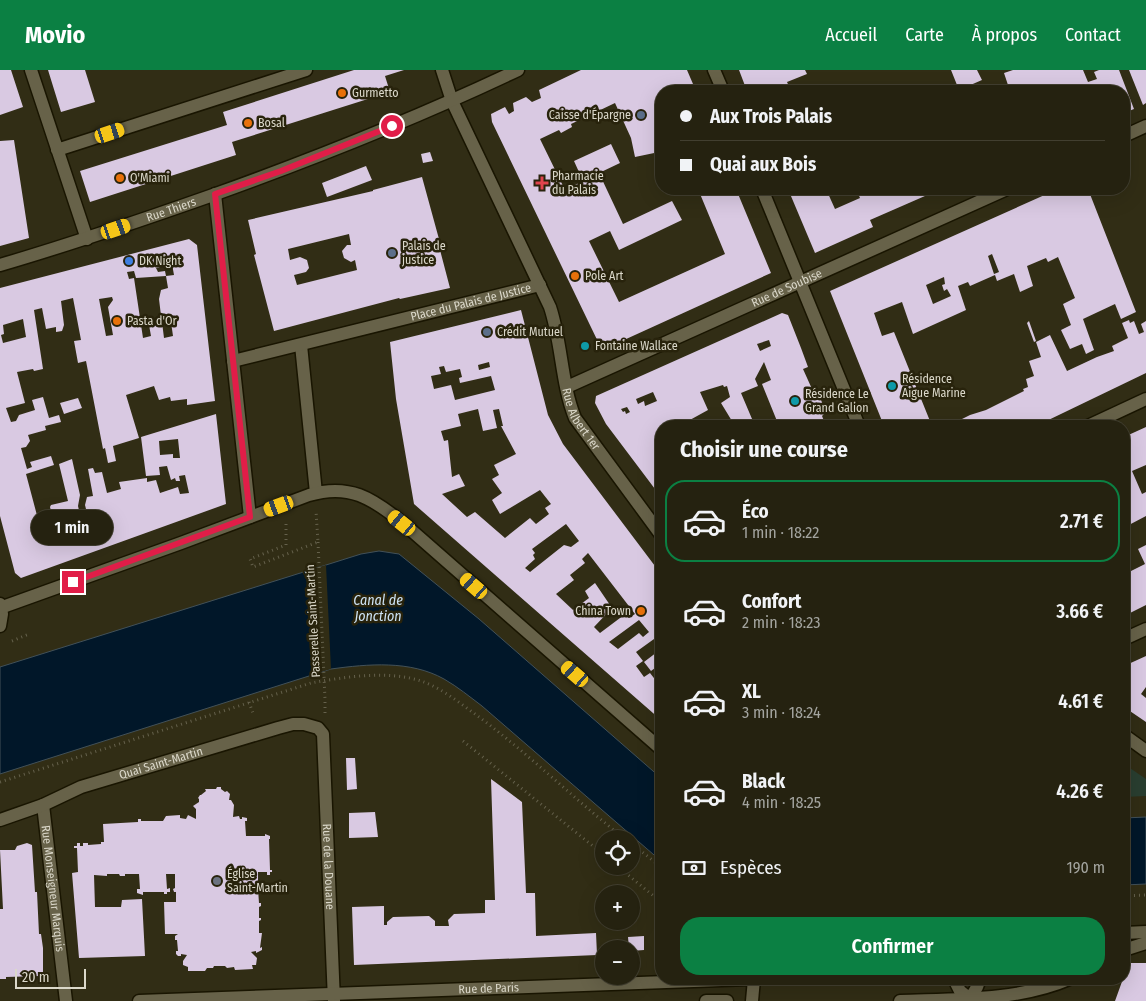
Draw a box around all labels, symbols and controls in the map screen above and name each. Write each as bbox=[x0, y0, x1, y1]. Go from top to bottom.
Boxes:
text: Movio bbox=[25, 21, 85, 49]
text: Accueil bbox=[825, 24, 877, 46]
text: Carte bbox=[905, 24, 944, 46]
text: À propos bbox=[972, 24, 1037, 46]
text: Contact bbox=[1065, 24, 1121, 46]
place label: Gurmetto bbox=[352, 86, 398, 100]
marker: Gurmetto bbox=[336, 87, 348, 99]
text: Aux Trois Palais bbox=[710, 105, 832, 128]
place label: Caisse d'Épargne bbox=[549, 107, 631, 122]
marker: Caisse d'Épargne bbox=[635, 109, 647, 121]
route start bbox=[381, 115, 403, 137]
place label: Bosal bbox=[258, 116, 285, 130]
marker: Bosal bbox=[242, 117, 254, 129]
car bbox=[93, 121, 126, 145]
text: Quai aux Bois bbox=[710, 153, 816, 176]
place label: Pharmacie du Palais bbox=[552, 169, 604, 197]
place label: O'Miami bbox=[130, 171, 170, 185]
marker: O'Miami bbox=[114, 172, 126, 184]
marker: Pharmacie du Palais bbox=[536, 177, 548, 189]
street label: Rue Thiers bbox=[144, 195, 198, 225]
car bbox=[99, 217, 132, 241]
place label: Palais de justice bbox=[401, 239, 446, 267]
marker: Palais de justice bbox=[386, 247, 398, 259]
place label: DK Night bbox=[139, 254, 181, 268]
marker: DK Night bbox=[123, 255, 135, 267]
street label: Rue de Soubise bbox=[749, 266, 824, 310]
place label: Pole Art bbox=[585, 269, 624, 283]
marker: Pole Art bbox=[569, 270, 581, 282]
street label: Place du Palais de Justice bbox=[409, 280, 533, 324]
place label: Pasta d'Or bbox=[127, 314, 178, 328]
marker: Pasta d'Or bbox=[111, 315, 123, 327]
place label: Crédit Mutuel bbox=[497, 325, 563, 339]
marker: Crédit Mutuel bbox=[481, 326, 493, 338]
place label: Fontaine Wallace bbox=[595, 339, 678, 353]
marker: Fontaine Wallace bbox=[579, 340, 591, 352]
place label: Résidence Aigue Marine bbox=[902, 372, 966, 400]
marker: Résidence Aigue Marine bbox=[886, 380, 898, 392]
street label: Rue Albert 1er bbox=[559, 386, 604, 453]
place label: Résidence Le Grand Galion bbox=[805, 387, 869, 415]
marker: Résidence Le Grand Galion bbox=[789, 395, 801, 407]
text: Choisir une course bbox=[680, 436, 848, 463]
car bbox=[262, 494, 295, 518]
icon: car bbox=[682, 499, 727, 544]
text: Éco bbox=[742, 500, 769, 523]
car bbox=[385, 508, 418, 538]
callout: 1 min bbox=[32, 510, 114, 544]
text: 2.71 € bbox=[1060, 510, 1103, 533]
text: 1 min bbox=[55, 518, 89, 537]
text: 1 min · 18:22 bbox=[742, 523, 819, 542]
street label: Passerelle Saint-Martin bbox=[303, 564, 323, 678]
car bbox=[457, 570, 490, 602]
route end bbox=[62, 571, 84, 593]
icon: car bbox=[682, 589, 727, 634]
text: Confort bbox=[742, 590, 802, 613]
water label: Canal de Jonction bbox=[353, 592, 403, 625]
text: 3.66 € bbox=[1056, 600, 1103, 623]
place label: China Town bbox=[575, 604, 631, 618]
marker: China Town bbox=[635, 605, 647, 617]
text: 2 min · 18:23 bbox=[742, 613, 820, 632]
car bbox=[558, 658, 591, 690]
icon: car bbox=[682, 679, 727, 724]
text: XL bbox=[742, 680, 761, 703]
text: 4.61 € bbox=[1058, 690, 1103, 713]
text: 3 min · 18:24 bbox=[742, 703, 821, 722]
street label: Quai Saint-Martin bbox=[117, 744, 204, 782]
icon: car bbox=[682, 769, 727, 814]
text: Black bbox=[742, 770, 785, 793]
text: 4.26 € bbox=[1056, 780, 1103, 803]
text: 4 min · 18:25 bbox=[742, 793, 821, 812]
street label: Rue de la Douane bbox=[320, 823, 337, 910]
street label: Rue Monseigneur Marquis bbox=[38, 824, 67, 952]
map controls bbox=[595, 830, 640, 985]
button: locate bbox=[595, 830, 640, 875]
icon: cash bbox=[680, 854, 708, 882]
text: Espèces bbox=[720, 856, 782, 879]
text: 190 m bbox=[1067, 858, 1105, 877]
place label: Église Saint-Martin bbox=[227, 866, 288, 895]
marker: Église Saint-Martin bbox=[211, 875, 223, 887]
button: + bbox=[595, 885, 640, 930]
button: Confirmer bbox=[680, 917, 1105, 975]
button: − bbox=[595, 940, 640, 985]
scale bar bbox=[15, 966, 86, 989]
text: 20 m bbox=[22, 969, 50, 986]
street label: Rue de Paris bbox=[458, 980, 519, 996]

